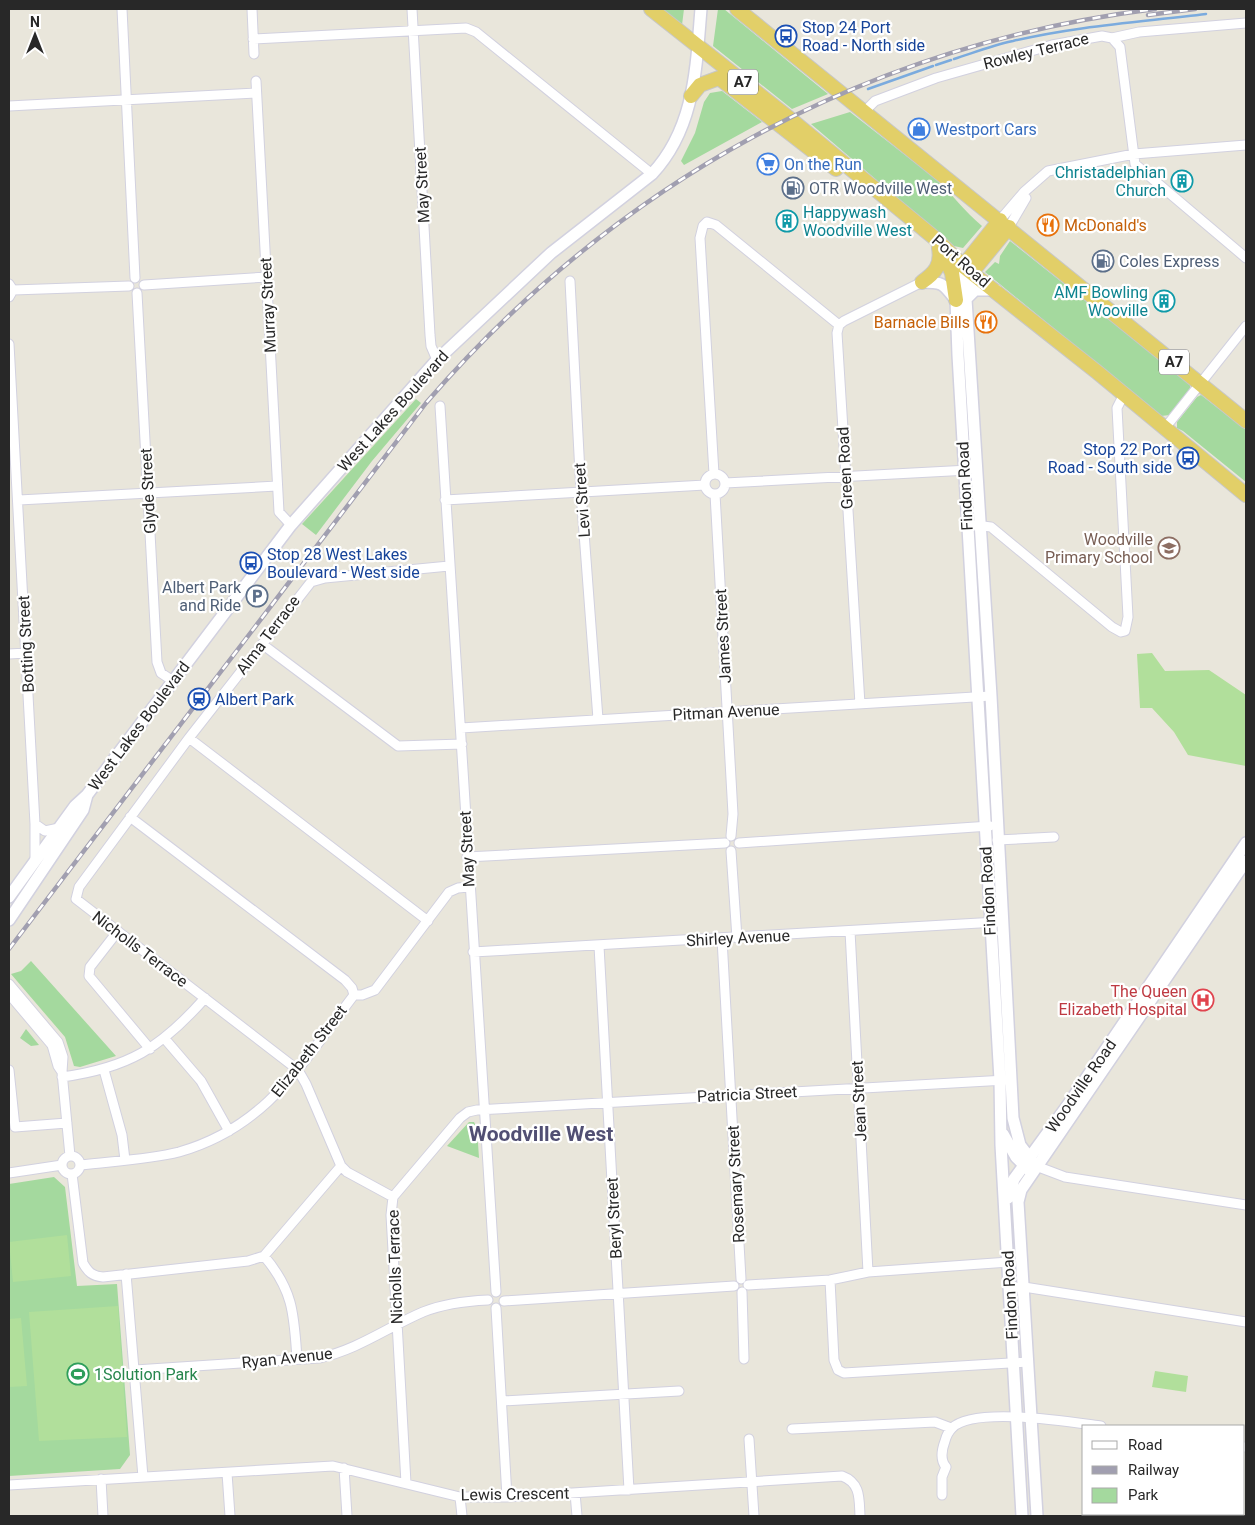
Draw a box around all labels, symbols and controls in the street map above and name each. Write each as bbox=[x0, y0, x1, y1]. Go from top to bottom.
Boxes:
north arrow bbox=[10, 10, 60, 60]
text: N bbox=[30, 14, 40, 30]
place label: Stop 24 Port Road - North side bbox=[802, 18, 925, 55]
bus stop icon: Stop 24 Port Road - North side bbox=[774, 24, 798, 48]
street label: Rowley Terrace bbox=[981, 29, 1091, 73]
road number: A7 bbox=[728, 70, 758, 94]
shop icon: Westport Cars bbox=[907, 117, 931, 141]
place label: Westport Cars bbox=[935, 120, 1037, 139]
street label: May Street bbox=[411, 146, 433, 224]
supermarket icon: On the Run bbox=[756, 152, 780, 176]
place label: On the Run bbox=[784, 155, 862, 174]
place label: Christadelphian Church bbox=[1055, 163, 1166, 200]
building icon: Christadelphian Church bbox=[1170, 169, 1194, 193]
fuel station icon: OTR Woodville West bbox=[781, 176, 805, 200]
place label: OTR Woodville West bbox=[809, 179, 952, 198]
place label: Happywash Woodville West bbox=[803, 203, 912, 240]
building icon: Happywash Woodville West bbox=[775, 209, 799, 233]
restaurant icon: McDonald's bbox=[1036, 213, 1060, 237]
place label: McDonald's bbox=[1064, 216, 1147, 235]
street label: Port Road bbox=[928, 231, 994, 291]
fuel station icon: Coles Express bbox=[1091, 249, 1115, 273]
place label: Coles Express bbox=[1119, 252, 1219, 271]
street label: Murray Street bbox=[256, 257, 280, 353]
place label: AMF Bowling Wooville bbox=[1054, 283, 1148, 320]
building icon: AMF Bowling Wooville bbox=[1152, 289, 1176, 313]
restaurant icon: Barnacle Bills bbox=[974, 310, 998, 334]
place label: Barnacle Bills bbox=[874, 313, 970, 332]
street label: West Lakes Boulevard bbox=[334, 346, 452, 476]
road number: A7 bbox=[1159, 350, 1189, 374]
street label: Green Road bbox=[833, 426, 857, 510]
place label: Stop 22 Port Road - South side bbox=[1048, 440, 1172, 477]
street label: Findon Road bbox=[953, 441, 977, 531]
bus stop icon: Stop 22 Port Road - South side bbox=[1176, 446, 1200, 470]
street label: Glyde Street bbox=[136, 448, 160, 534]
street label: Levi Street bbox=[570, 462, 594, 538]
place label: Woodville Primary School bbox=[1045, 530, 1153, 567]
school or university icon: Woodville Primary School bbox=[1157, 536, 1181, 560]
place label: Stop 28 West Lakes Boulevard - West side bbox=[267, 545, 420, 582]
bus stop icon: Stop 28 West Lakes Boulevard - West side bbox=[239, 551, 263, 575]
place label: Albert Park and Ride bbox=[162, 578, 242, 615]
parking icon: Albert Park and Ride bbox=[245, 584, 269, 608]
street label: James Street bbox=[711, 588, 735, 684]
street label: Alma Terrace bbox=[232, 592, 304, 678]
street label: Botting Street bbox=[14, 595, 38, 693]
street label: West Lakes Boulevard bbox=[84, 658, 194, 794]
station icon: Albert Park bbox=[187, 687, 211, 711]
place label: Albert Park bbox=[215, 690, 295, 709]
street label: Pitman Avenue bbox=[672, 700, 780, 724]
street label: May Street bbox=[456, 810, 478, 888]
street label: Findon Road bbox=[976, 846, 1000, 936]
street label: Nicholls Terrace bbox=[88, 907, 192, 991]
street label: Shirley Avenue bbox=[686, 926, 790, 950]
place label: The Queen Elizabeth Hospital bbox=[1059, 982, 1187, 1019]
hospital icon: The Queen Elizabeth Hospital bbox=[1191, 988, 1215, 1012]
street label: Elizabeth Street bbox=[267, 1001, 351, 1101]
street label: Woodville Road bbox=[1042, 1036, 1120, 1136]
street label: Jean Street bbox=[847, 1060, 871, 1142]
street label: Patricia Street bbox=[696, 1082, 798, 1106]
district label: Woodville West bbox=[469, 1122, 613, 1146]
street label: Rosemary Street bbox=[723, 1125, 749, 1243]
street label: Beryl Street bbox=[602, 1177, 626, 1259]
street label: Nicholls Terrace bbox=[384, 1209, 406, 1325]
street label: Findon Road bbox=[998, 1250, 1022, 1340]
street label: Ryan Avenue bbox=[241, 1344, 333, 1372]
sports icon: 1Solution Park bbox=[66, 1362, 90, 1386]
place label: 1Solution Park bbox=[94, 1365, 199, 1384]
legend bbox=[1082, 1425, 1245, 1515]
text: Road bbox=[1128, 1436, 1162, 1454]
text: Railway bbox=[1128, 1461, 1179, 1479]
street label: Lewis Crescent bbox=[461, 1484, 569, 1504]
text: Park bbox=[1128, 1486, 1159, 1504]

